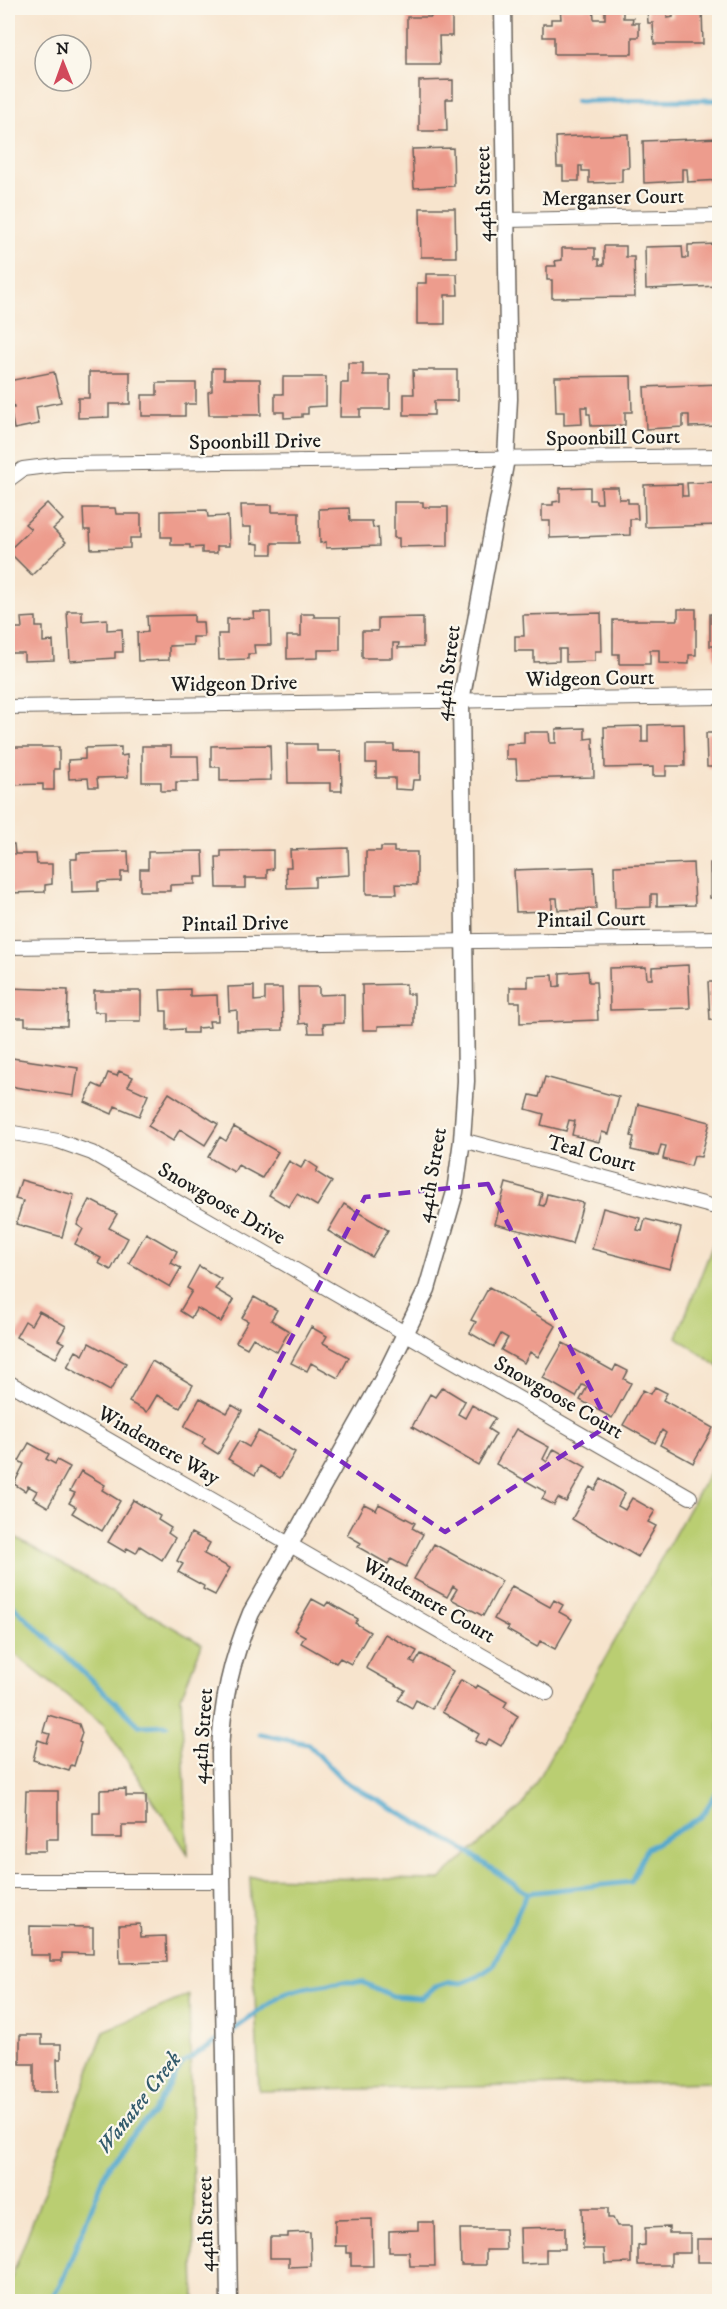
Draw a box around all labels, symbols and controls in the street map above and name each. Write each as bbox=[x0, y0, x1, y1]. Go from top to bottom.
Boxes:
north arrow bbox=[33, 33, 93, 93]
text: N bbox=[56, 39, 69, 59]
street label: 44th Street bbox=[470, 145, 498, 242]
street label: Merganser Court bbox=[542, 184, 685, 212]
street label: Spoonbill Court bbox=[546, 424, 681, 452]
street label: Spoonbill Drive bbox=[189, 428, 322, 456]
street label: 44th Street bbox=[429, 624, 467, 722]
street label: Widgeon Court bbox=[525, 665, 655, 693]
street label: Widgeon Drive bbox=[170, 670, 298, 698]
street label: Pintail Court bbox=[536, 906, 646, 934]
street label: Pintail Drive bbox=[181, 910, 289, 938]
street label: 44th Street bbox=[411, 1125, 453, 1225]
street label: Teal Court bbox=[544, 1130, 639, 1178]
street label: Snowgoose Drive bbox=[153, 1157, 290, 1251]
street label: Snowgoose Court bbox=[489, 1350, 628, 1446]
street label: Windemere Way bbox=[92, 1400, 225, 1492]
street label: Windemere Court bbox=[357, 1552, 500, 1650]
street label: 44th Street bbox=[187, 1687, 219, 1785]
water label: Wanatee Creek bbox=[91, 2046, 188, 2159]
street label: 44th Street bbox=[192, 2175, 220, 2272]

